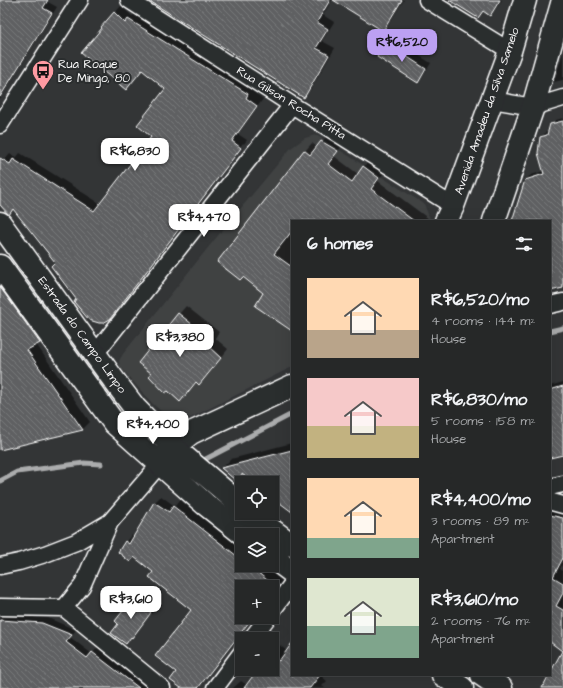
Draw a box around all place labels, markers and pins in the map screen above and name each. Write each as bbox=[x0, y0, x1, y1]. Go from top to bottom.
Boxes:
pin: R$6,520 bbox=[365, 29, 439, 63]
place label: Rua Roque De Mingo, 80 bbox=[58, 56, 130, 88]
bus stop icon: Rua Roque De Mingo, 80 bbox=[30, 58, 56, 91]
pin: R$6,830 bbox=[98, 138, 172, 172]
pin: R$4,470 bbox=[167, 204, 241, 238]
pin: R$3,380 bbox=[143, 324, 217, 358]
pin: R$4,400 bbox=[116, 411, 190, 445]
pin: R$3,610 bbox=[94, 586, 168, 620]

